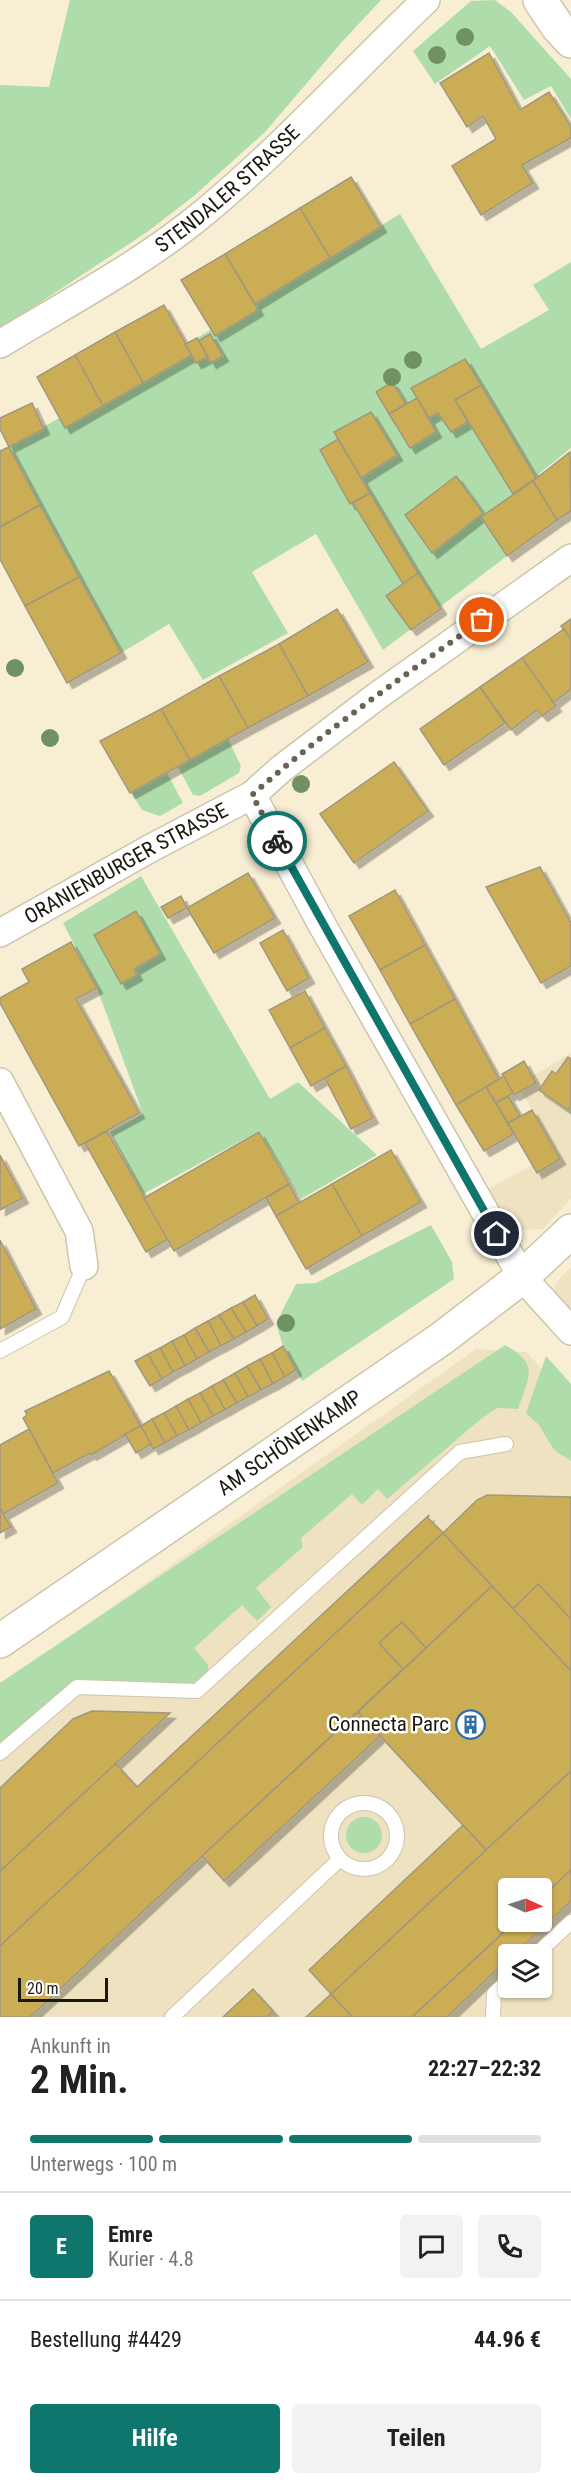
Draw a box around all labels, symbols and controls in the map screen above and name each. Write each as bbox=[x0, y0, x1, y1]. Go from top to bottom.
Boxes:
street label: STENDALER STRASSE bbox=[151, 120, 304, 258]
pin bbox=[456, 594, 507, 645]
icon: bag bbox=[465, 603, 498, 636]
street label: ORANIENBURGER STRASSE bbox=[20, 798, 232, 929]
courier bbox=[247, 811, 307, 871]
icon: bike bbox=[261, 825, 294, 858]
pin bbox=[471, 1208, 522, 1259]
icon: home bbox=[480, 1217, 513, 1250]
street label: AM SCHÖNENKAMP bbox=[213, 1385, 366, 1500]
building icon: Connecta Parc bbox=[454, 1708, 486, 1740]
place label: Connecta Parc bbox=[328, 1712, 449, 1736]
north arrow bbox=[498, 1878, 552, 1932]
map controls bbox=[498, 1878, 552, 1998]
button: layers bbox=[498, 1944, 552, 1998]
scale bar bbox=[18, 1975, 108, 2002]
text: 20 m bbox=[27, 1979, 59, 1998]
text: Ankunft in bbox=[30, 2034, 111, 2058]
text: 22:27–22:32 bbox=[428, 2056, 541, 2081]
text: 2 Min. bbox=[30, 2057, 129, 2103]
text: Unterwegs · 100 m bbox=[30, 2152, 177, 2176]
button: chat bbox=[400, 2215, 463, 2278]
button: phone bbox=[478, 2215, 541, 2278]
text: Emre bbox=[108, 2222, 153, 2247]
text: E bbox=[56, 2234, 67, 2259]
text: Kurier · 4.8 bbox=[108, 2247, 194, 2271]
text: Bestellung #4429 bbox=[30, 2327, 182, 2352]
text: 44.96 € bbox=[474, 2327, 541, 2352]
button: Hilfe bbox=[30, 2404, 280, 2473]
button: Teilen bbox=[292, 2404, 541, 2473]

